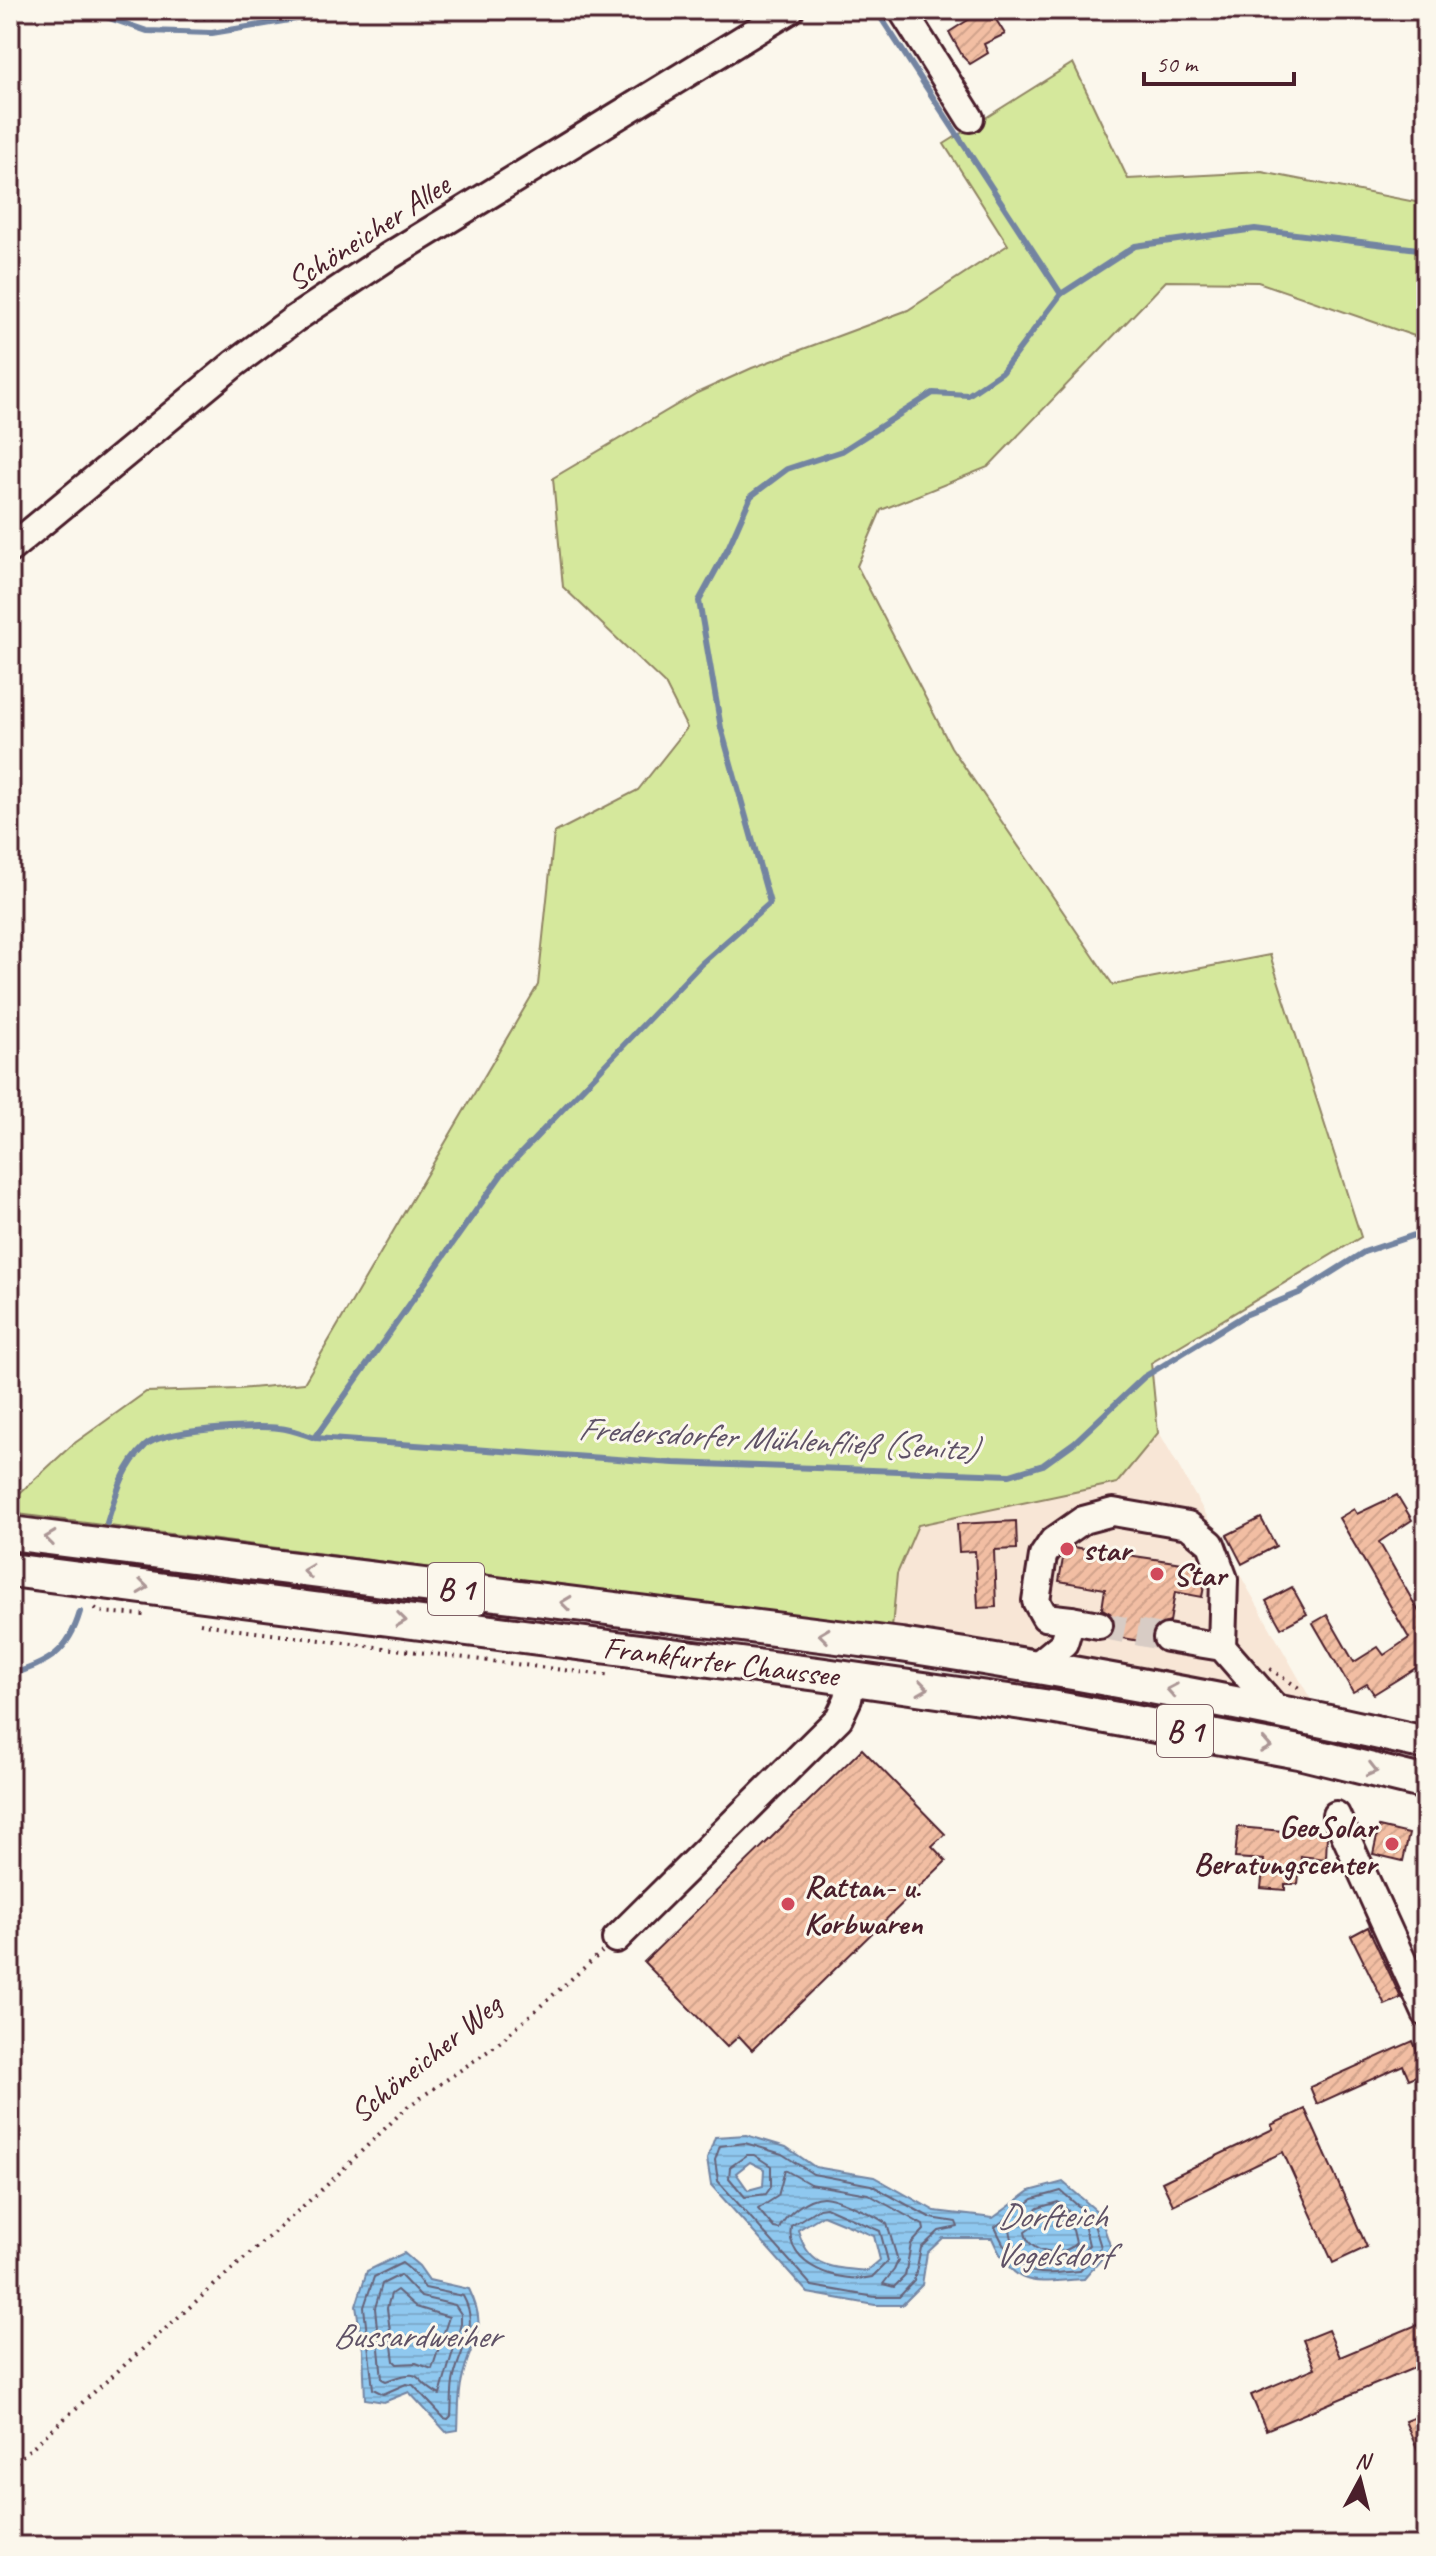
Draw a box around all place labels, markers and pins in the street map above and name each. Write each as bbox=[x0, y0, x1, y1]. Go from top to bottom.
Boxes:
place label: star bbox=[1083, 1529, 1134, 1570]
marker: star bbox=[1058, 1540, 1076, 1558]
place label: Star bbox=[1173, 1554, 1229, 1595]
marker: Star bbox=[1148, 1565, 1166, 1583]
place label: GeoSolar Beratungscenter bbox=[1194, 1806, 1379, 1884]
marker: GeoSolar Beratungscenter bbox=[1383, 1835, 1401, 1853]
place label: Rattan- u. Korbwaren bbox=[804, 1866, 924, 1944]
marker: Rattan- u. Korbwaren bbox=[779, 1895, 797, 1913]

